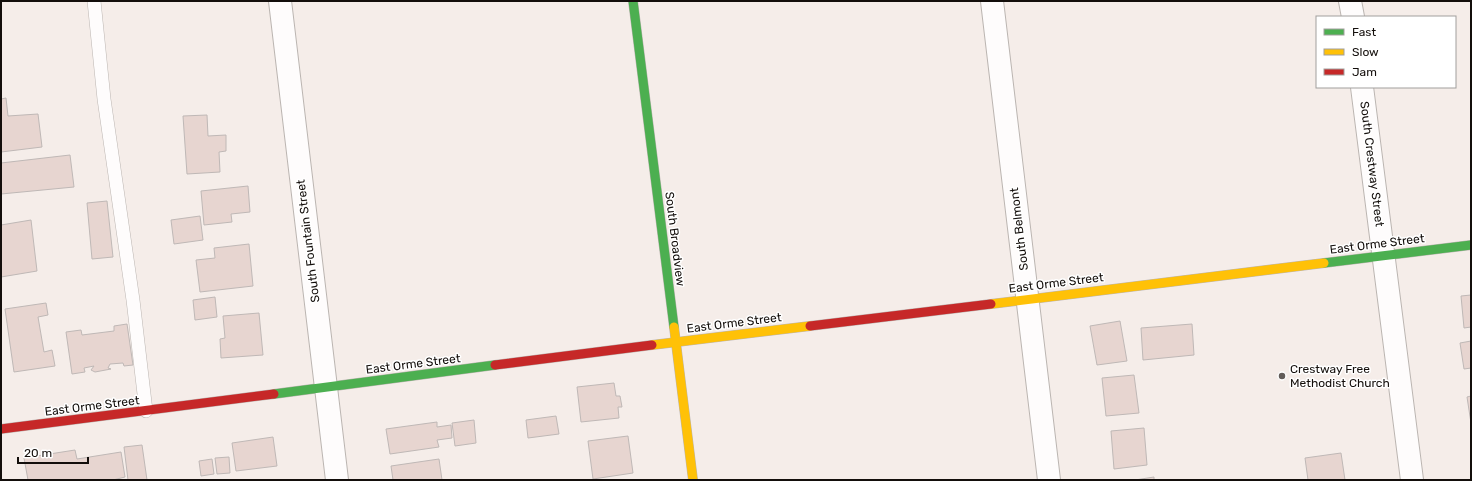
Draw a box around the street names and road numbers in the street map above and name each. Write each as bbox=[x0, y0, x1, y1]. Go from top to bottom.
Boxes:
street label: South Crestway Street bbox=[1357, 100, 1387, 228]
street label: South Fountain Street bbox=[293, 178, 322, 303]
street label: South Belmont bbox=[1007, 186, 1031, 271]
street label: South Broadview bbox=[662, 191, 688, 288]
street label: East Orme Street bbox=[1329, 231, 1425, 257]
street label: East Orme Street bbox=[1008, 270, 1104, 296]
street label: East Orme Street bbox=[686, 310, 782, 336]
street label: East Orme Street bbox=[365, 351, 461, 377]
street label: East Orme Street bbox=[44, 393, 140, 419]

